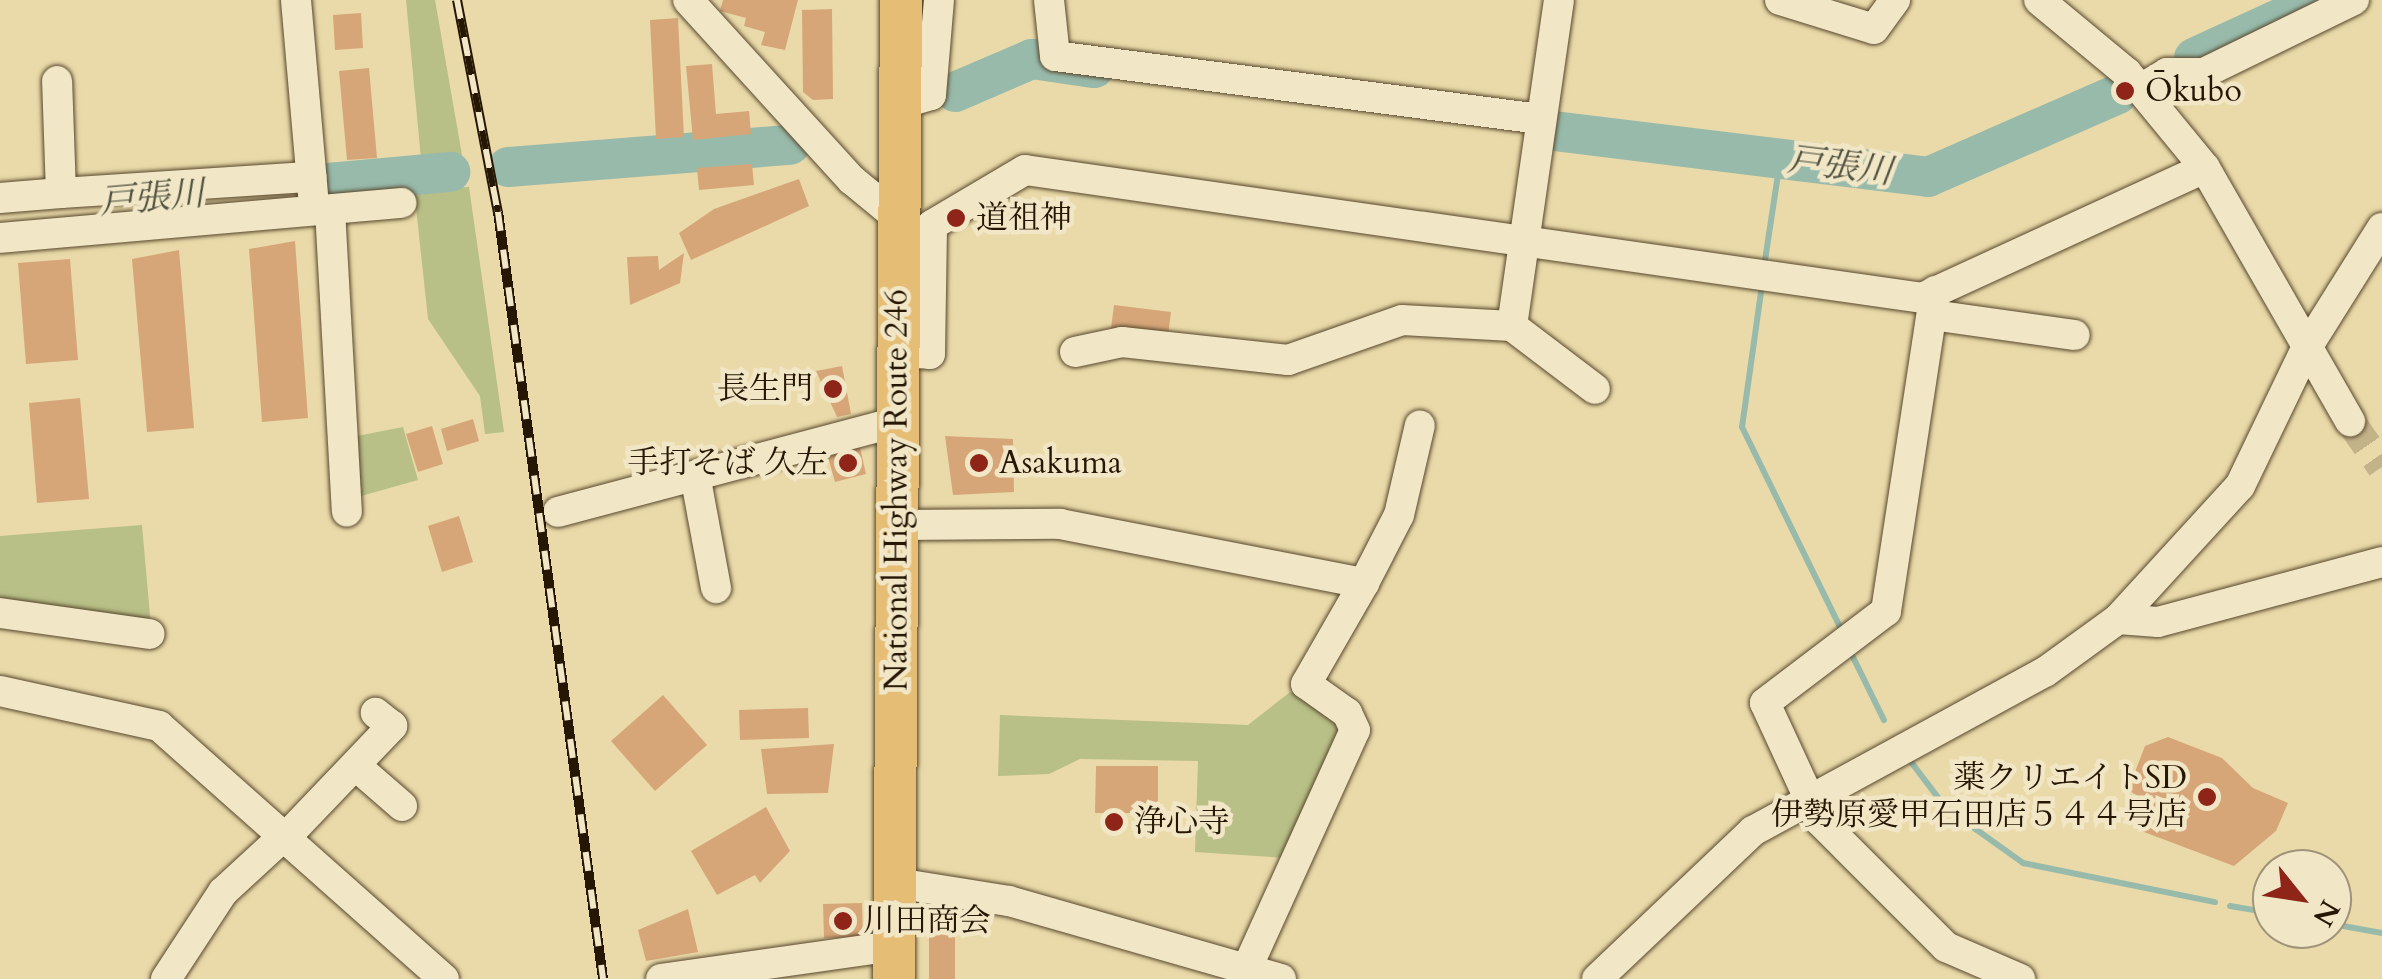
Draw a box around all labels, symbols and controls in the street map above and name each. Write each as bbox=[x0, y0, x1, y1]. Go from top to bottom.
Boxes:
place label: Ōkubo bbox=[2145, 72, 2242, 110]
marker: Ōkubo bbox=[2114, 80, 2136, 102]
water label: 戸張川 bbox=[1785, 139, 1895, 193]
water label: 戸張川 bbox=[98, 173, 206, 223]
place label: 道祖神 bbox=[976, 199, 1072, 237]
marker: 道祖神 bbox=[945, 207, 967, 229]
street label: National Highway Route 246 bbox=[878, 289, 916, 691]
place label: 長生門 bbox=[717, 370, 813, 408]
marker: 長生門 bbox=[822, 378, 844, 400]
place label: 手打そば 久左 bbox=[627, 444, 828, 482]
place label: Asakuma bbox=[999, 444, 1122, 482]
marker: 手打そば 久左 bbox=[837, 452, 859, 474]
marker: Asakuma bbox=[968, 452, 990, 474]
place label: 薬クリエイトSD 伊勢原愛甲石田店５４４号店 bbox=[1771, 760, 2187, 835]
marker: 薬クリエイトSD 伊勢原愛甲石田店５４４号店 bbox=[2196, 786, 2218, 808]
place label: 浄心寺 bbox=[1134, 803, 1230, 841]
marker: 浄心寺 bbox=[1103, 811, 1125, 833]
north arrow bbox=[2252, 849, 2352, 949]
text: N bbox=[2304, 893, 2349, 933]
place label: 川田商会 bbox=[863, 902, 991, 940]
marker: 川田商会 bbox=[832, 910, 854, 932]

